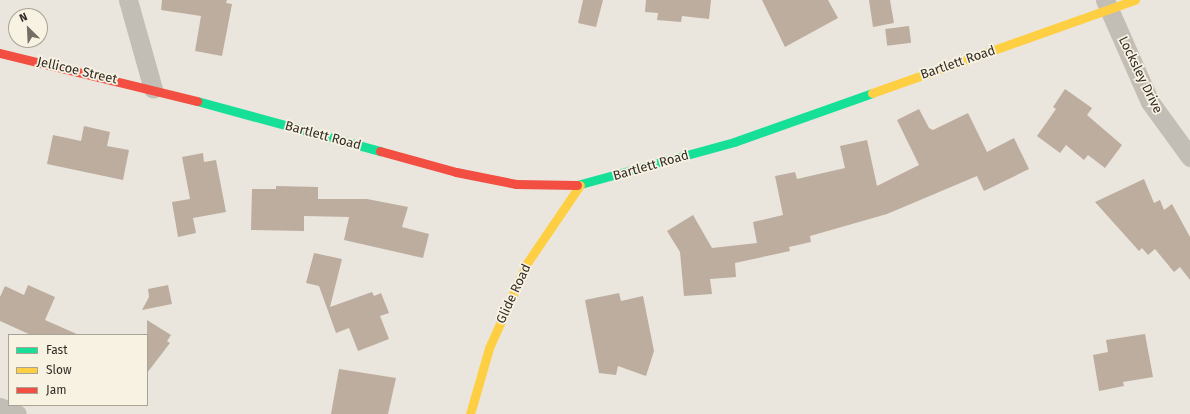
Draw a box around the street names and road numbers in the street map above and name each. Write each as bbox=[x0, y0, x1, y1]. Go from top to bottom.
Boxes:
street label: Locksley Drive bbox=[1115, 34, 1165, 116]
street label: Bartlett Road bbox=[918, 43, 998, 83]
street label: Jellicoe Street bbox=[35, 54, 119, 88]
street label: Bartlett Road bbox=[283, 118, 363, 154]
street label: Bartlett Road bbox=[611, 148, 691, 184]
street label: Glide Road bbox=[493, 262, 535, 326]

